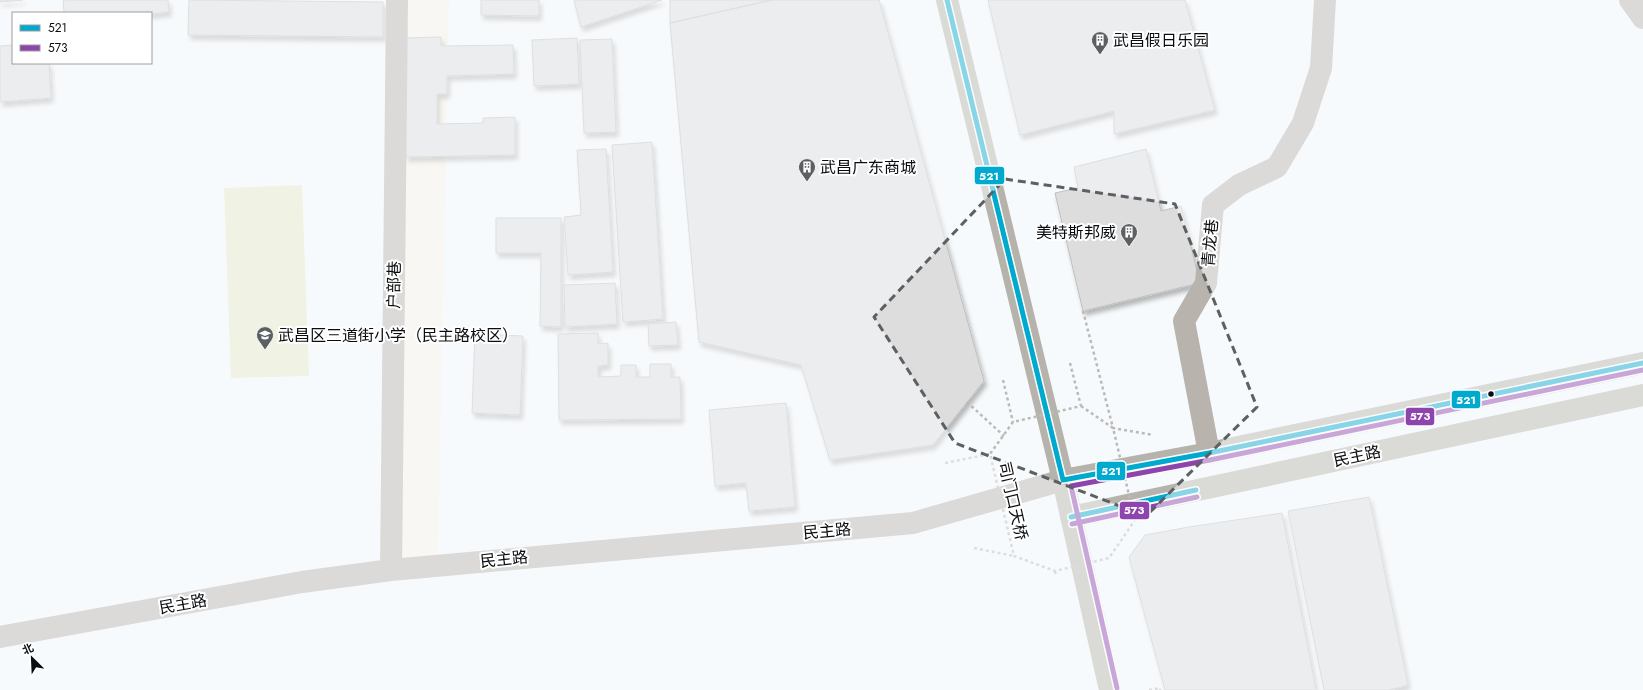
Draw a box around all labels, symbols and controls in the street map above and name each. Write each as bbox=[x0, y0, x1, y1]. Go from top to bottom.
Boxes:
legend bbox=[12, 12, 152, 64]
text: 521 bbox=[48, 19, 67, 37]
place label: 武昌假日乐园 bbox=[1113, 29, 1209, 52]
building icon: 武昌假日乐园 bbox=[1090, 30, 1110, 55]
text: 573 bbox=[48, 39, 68, 57]
place label: 武昌广东商城 bbox=[820, 156, 916, 179]
building icon: 武昌广东商城 bbox=[797, 157, 817, 182]
line badge: 521 bbox=[974, 166, 1005, 185]
text: 521 bbox=[979, 168, 999, 184]
street label: 青龙巷 bbox=[1196, 218, 1224, 268]
place label: 美特斯邦威 bbox=[1036, 221, 1116, 244]
building icon: 美特斯邦威 bbox=[1119, 222, 1139, 247]
street label: 户部巷 bbox=[382, 261, 406, 309]
place label: 武昌区三道街小学（民主路校区） bbox=[278, 324, 518, 347]
school or university icon: 武昌区三道街小学（民主路校区） bbox=[255, 325, 275, 350]
unlabelled marker bbox=[1486, 389, 1496, 399]
line badge: 521 bbox=[1451, 390, 1481, 409]
text: 521 bbox=[1456, 392, 1476, 408]
line badge: 573 bbox=[1405, 407, 1435, 426]
text: 573 bbox=[1410, 408, 1430, 424]
street label: 民主路 bbox=[1331, 440, 1383, 472]
street label: 司门口天桥 bbox=[993, 459, 1033, 543]
line badge: 521 bbox=[1096, 461, 1126, 481]
text: 521 bbox=[1101, 463, 1121, 479]
line badge: 573 bbox=[1119, 501, 1150, 520]
text: 573 bbox=[1124, 502, 1144, 518]
street label: 民主路 bbox=[802, 517, 852, 545]
street label: 民主路 bbox=[479, 545, 529, 573]
street label: 民主路 bbox=[157, 589, 209, 619]
north arrow bbox=[12, 638, 52, 678]
text: 北 bbox=[20, 639, 36, 658]

